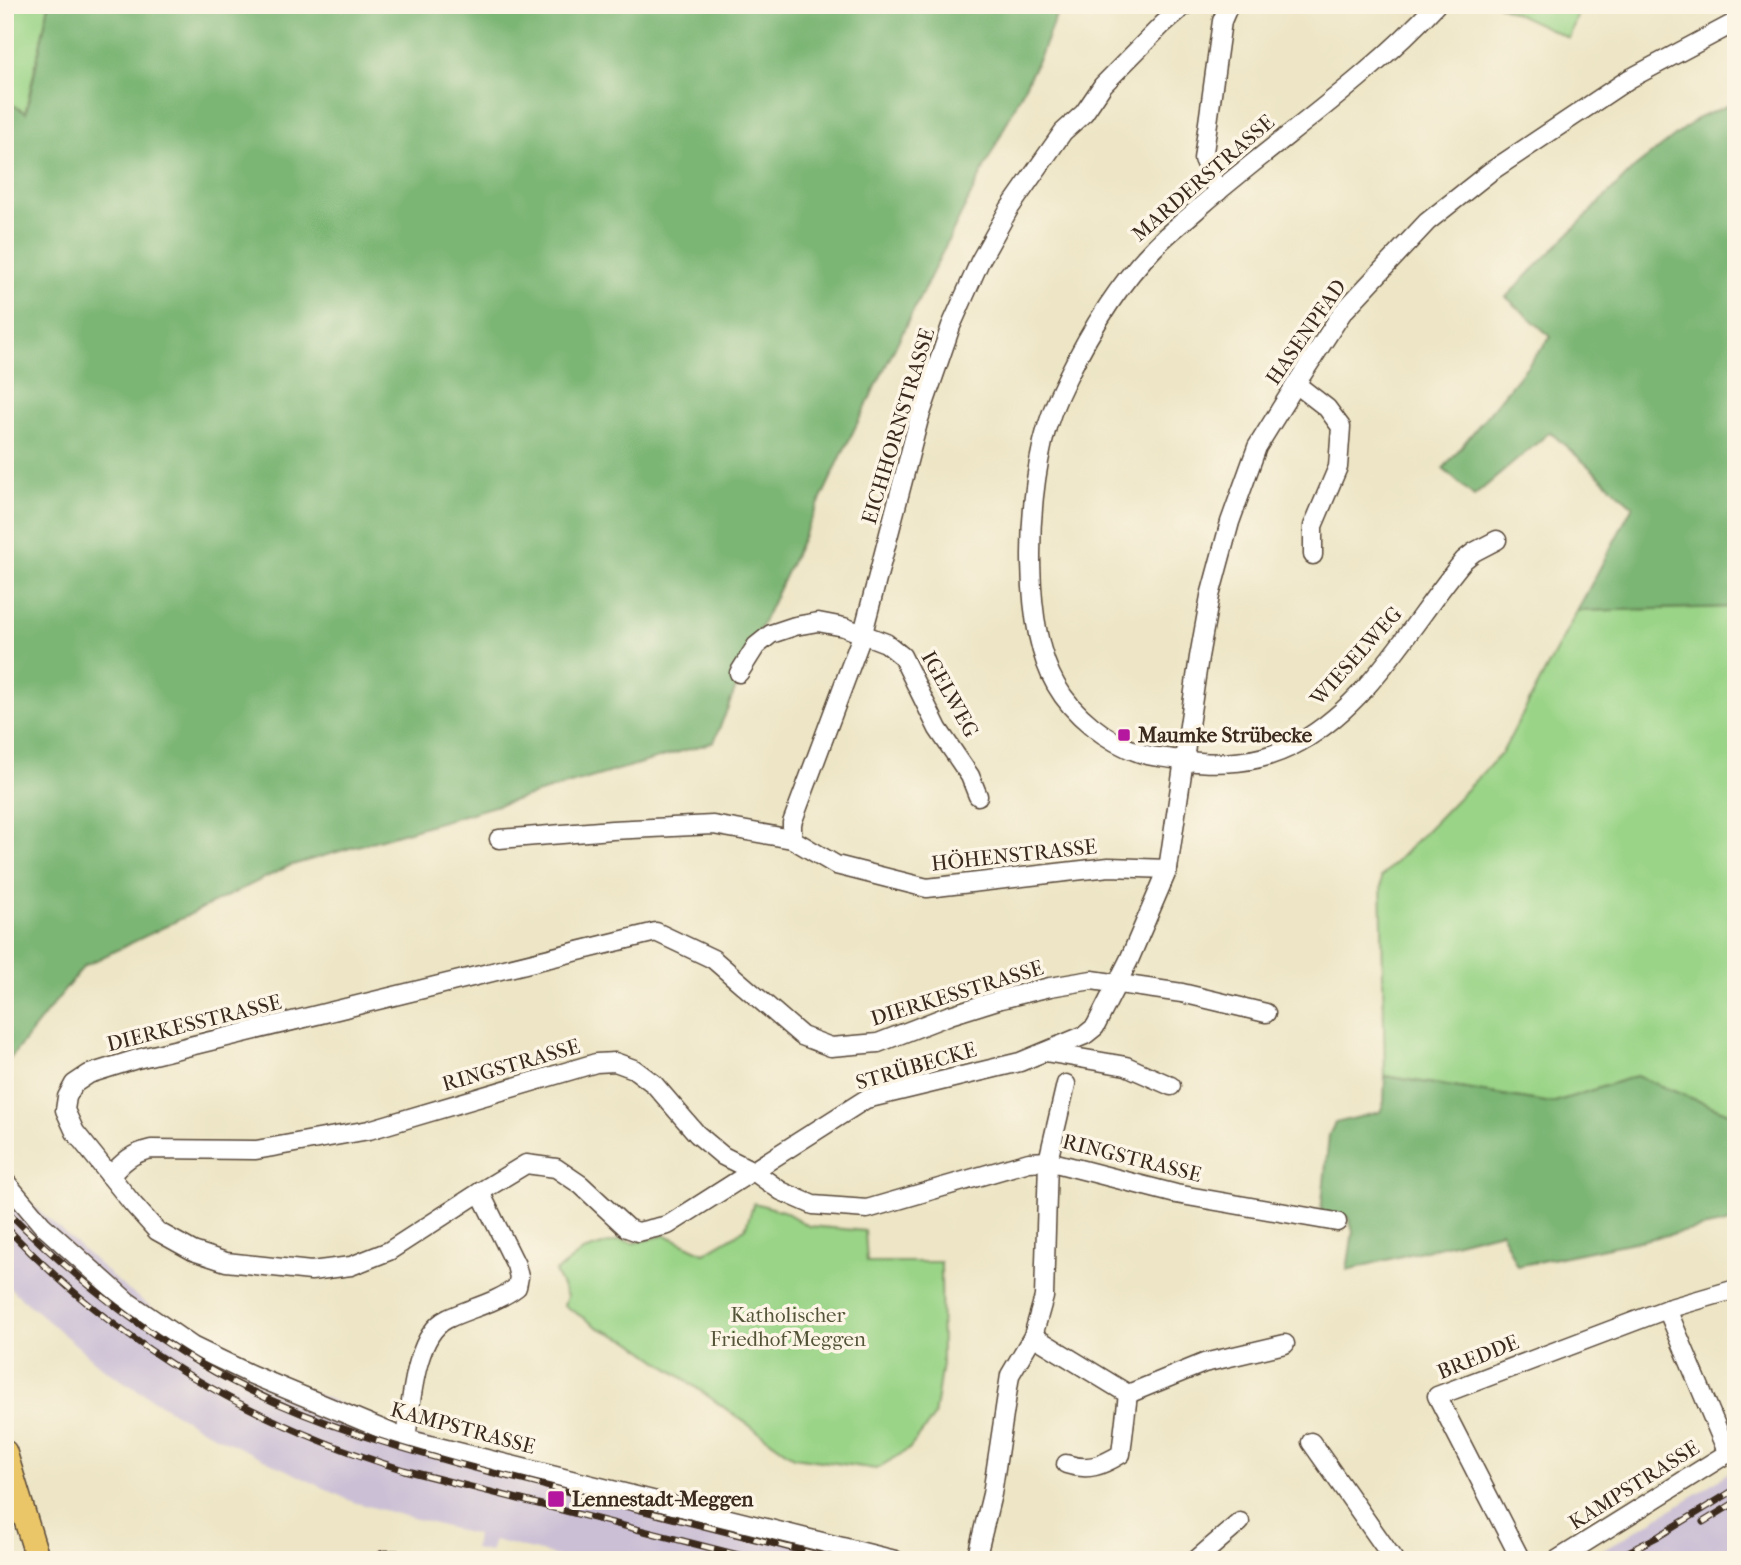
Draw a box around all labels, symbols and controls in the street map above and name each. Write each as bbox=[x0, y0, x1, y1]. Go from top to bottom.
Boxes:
street label: MARDERSTRASSE bbox=[1127, 110, 1279, 246]
street label: HASENPFAD bbox=[1261, 275, 1351, 389]
street label: EICHHORNSTRASSE bbox=[857, 325, 939, 527]
street label: WIESELWEG bbox=[1305, 602, 1407, 711]
street label: IGELWEG bbox=[916, 647, 984, 741]
place label: Maumke Strübecke bbox=[1137, 723, 1313, 747]
marker: Maumke Strübecke bbox=[1116, 727, 1132, 743]
street label: HÖHENSTRASSE bbox=[930, 834, 1098, 876]
street label: DIERKESSTRASSE bbox=[868, 955, 1046, 1031]
street label: DIERKESSTRASSE bbox=[104, 990, 284, 1056]
street label: RINGSTRASSE bbox=[439, 1034, 583, 1096]
street label: STRÜBECKE bbox=[853, 1037, 979, 1095]
street label: RINGSTRASSE bbox=[1060, 1129, 1204, 1187]
park label: Katholischer Friedhof Meggen bbox=[710, 1303, 866, 1351]
street label: BREDDE bbox=[1434, 1330, 1522, 1384]
street label: KAMPSTRASSE bbox=[388, 1397, 538, 1459]
street label: KAMPSTRASSE bbox=[1564, 1435, 1704, 1535]
place label: Lennestadt-Meggen bbox=[572, 1487, 754, 1511]
marker: Lennestadt-Meggen bbox=[546, 1489, 566, 1509]

